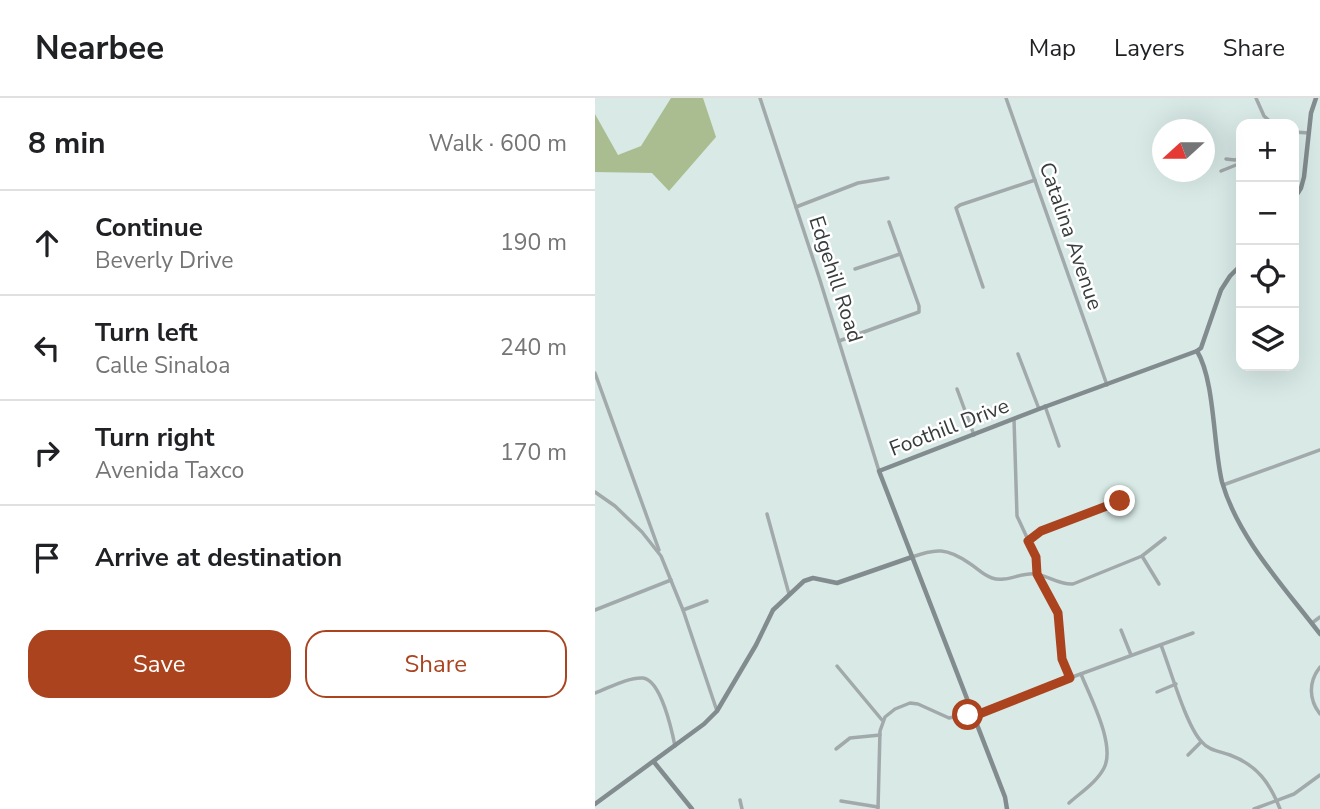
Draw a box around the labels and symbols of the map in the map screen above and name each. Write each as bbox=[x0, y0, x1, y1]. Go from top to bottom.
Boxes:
north arrow bbox=[1152, 119, 1215, 182]
street label: Catalina Avenue bbox=[1033, 158, 1109, 314]
street label: Edgehill Road bbox=[802, 212, 870, 346]
street label: Foothill Drive bbox=[885, 391, 1013, 463]
route end bbox=[1104, 485, 1135, 516]
route start bbox=[952, 699, 983, 730]

